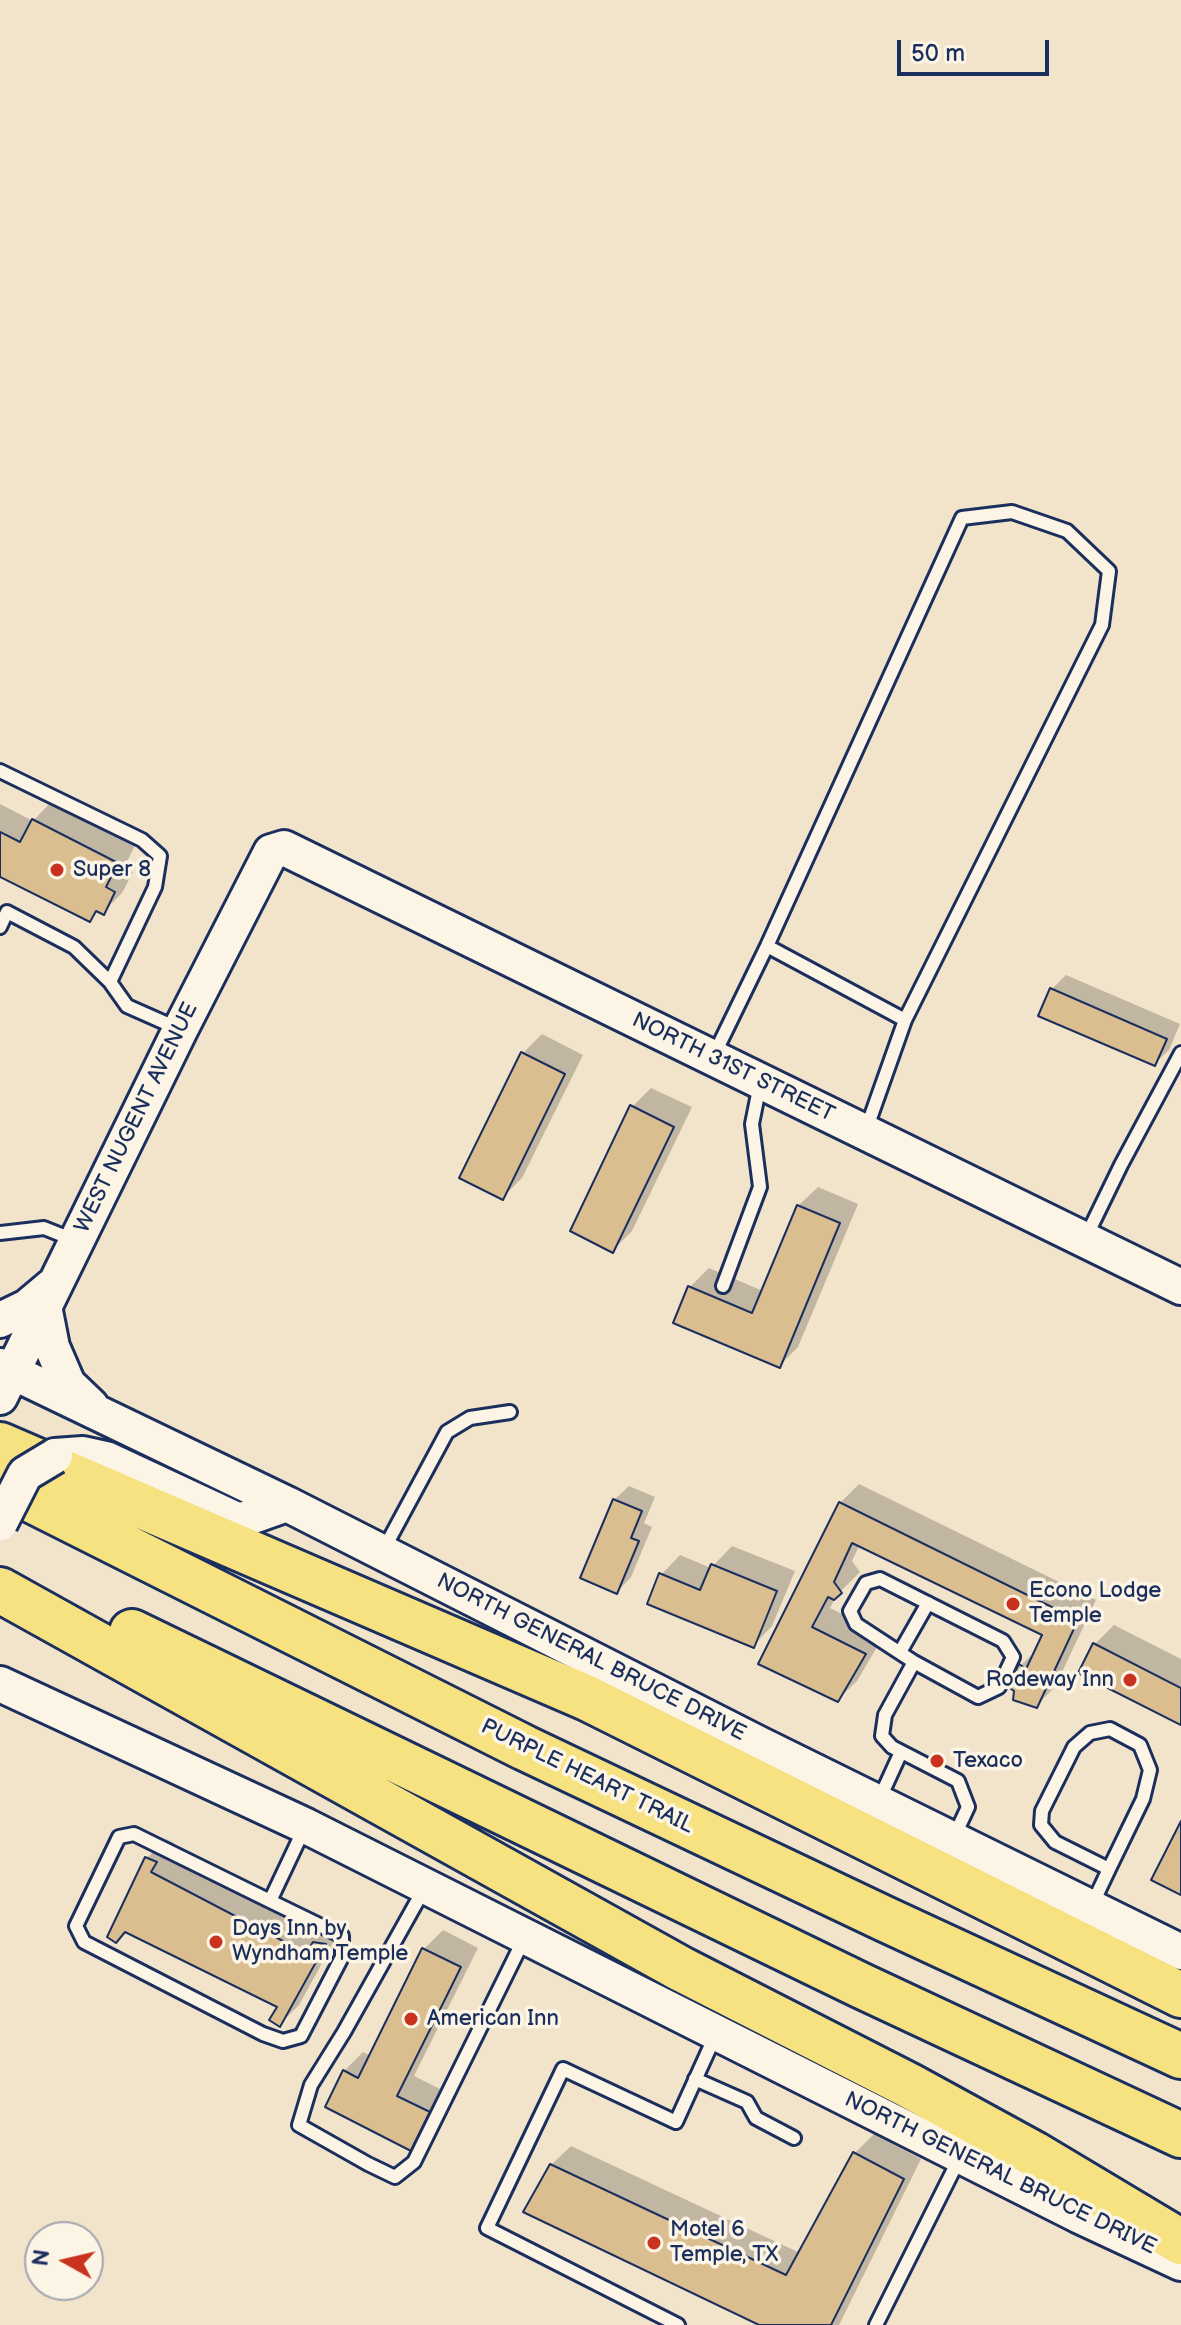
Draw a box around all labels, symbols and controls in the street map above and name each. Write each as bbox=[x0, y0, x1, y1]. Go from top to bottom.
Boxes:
scale bar bbox=[901, 24, 1053, 74]
text: 50 m bbox=[911, 39, 965, 68]
place label: Super 8 bbox=[73, 857, 151, 883]
marker: Super 8 bbox=[48, 861, 66, 879]
street label: WEST NUGENT AVENUE bbox=[70, 999, 204, 1237]
street label: NORTH 31ST STREET bbox=[627, 1007, 839, 1129]
street label: NORTH GENERAL BRUCE DRIVE bbox=[432, 1568, 750, 1748]
place label: Econo Lodge Temple bbox=[1029, 1578, 1161, 1630]
marker: Econo Lodge Temple bbox=[1004, 1595, 1022, 1613]
place label: Rodeway Inn bbox=[986, 1667, 1114, 1693]
marker: Rodeway Inn bbox=[1121, 1671, 1139, 1689]
street label: PURPLE HEART TRAIL bbox=[476, 1714, 698, 1840]
place label: Texaco bbox=[953, 1748, 1023, 1774]
marker: Texaco bbox=[928, 1752, 946, 1770]
place label: Days Inn by Wyndham Temple bbox=[232, 1916, 408, 1968]
marker: Days Inn by Wyndham Temple bbox=[207, 1933, 225, 1951]
place label: American Inn bbox=[427, 2006, 559, 2032]
marker: American Inn bbox=[402, 2010, 420, 2028]
street label: NORTH GENERAL BRUCE DRIVE bbox=[840, 2087, 1160, 2261]
place label: Motel 6 Temple, TX bbox=[670, 2217, 778, 2268]
north arrow bbox=[24, 2221, 104, 2301]
marker: Motel 6 Temple, TX bbox=[645, 2234, 663, 2252]
text: N bbox=[27, 2248, 56, 2268]

